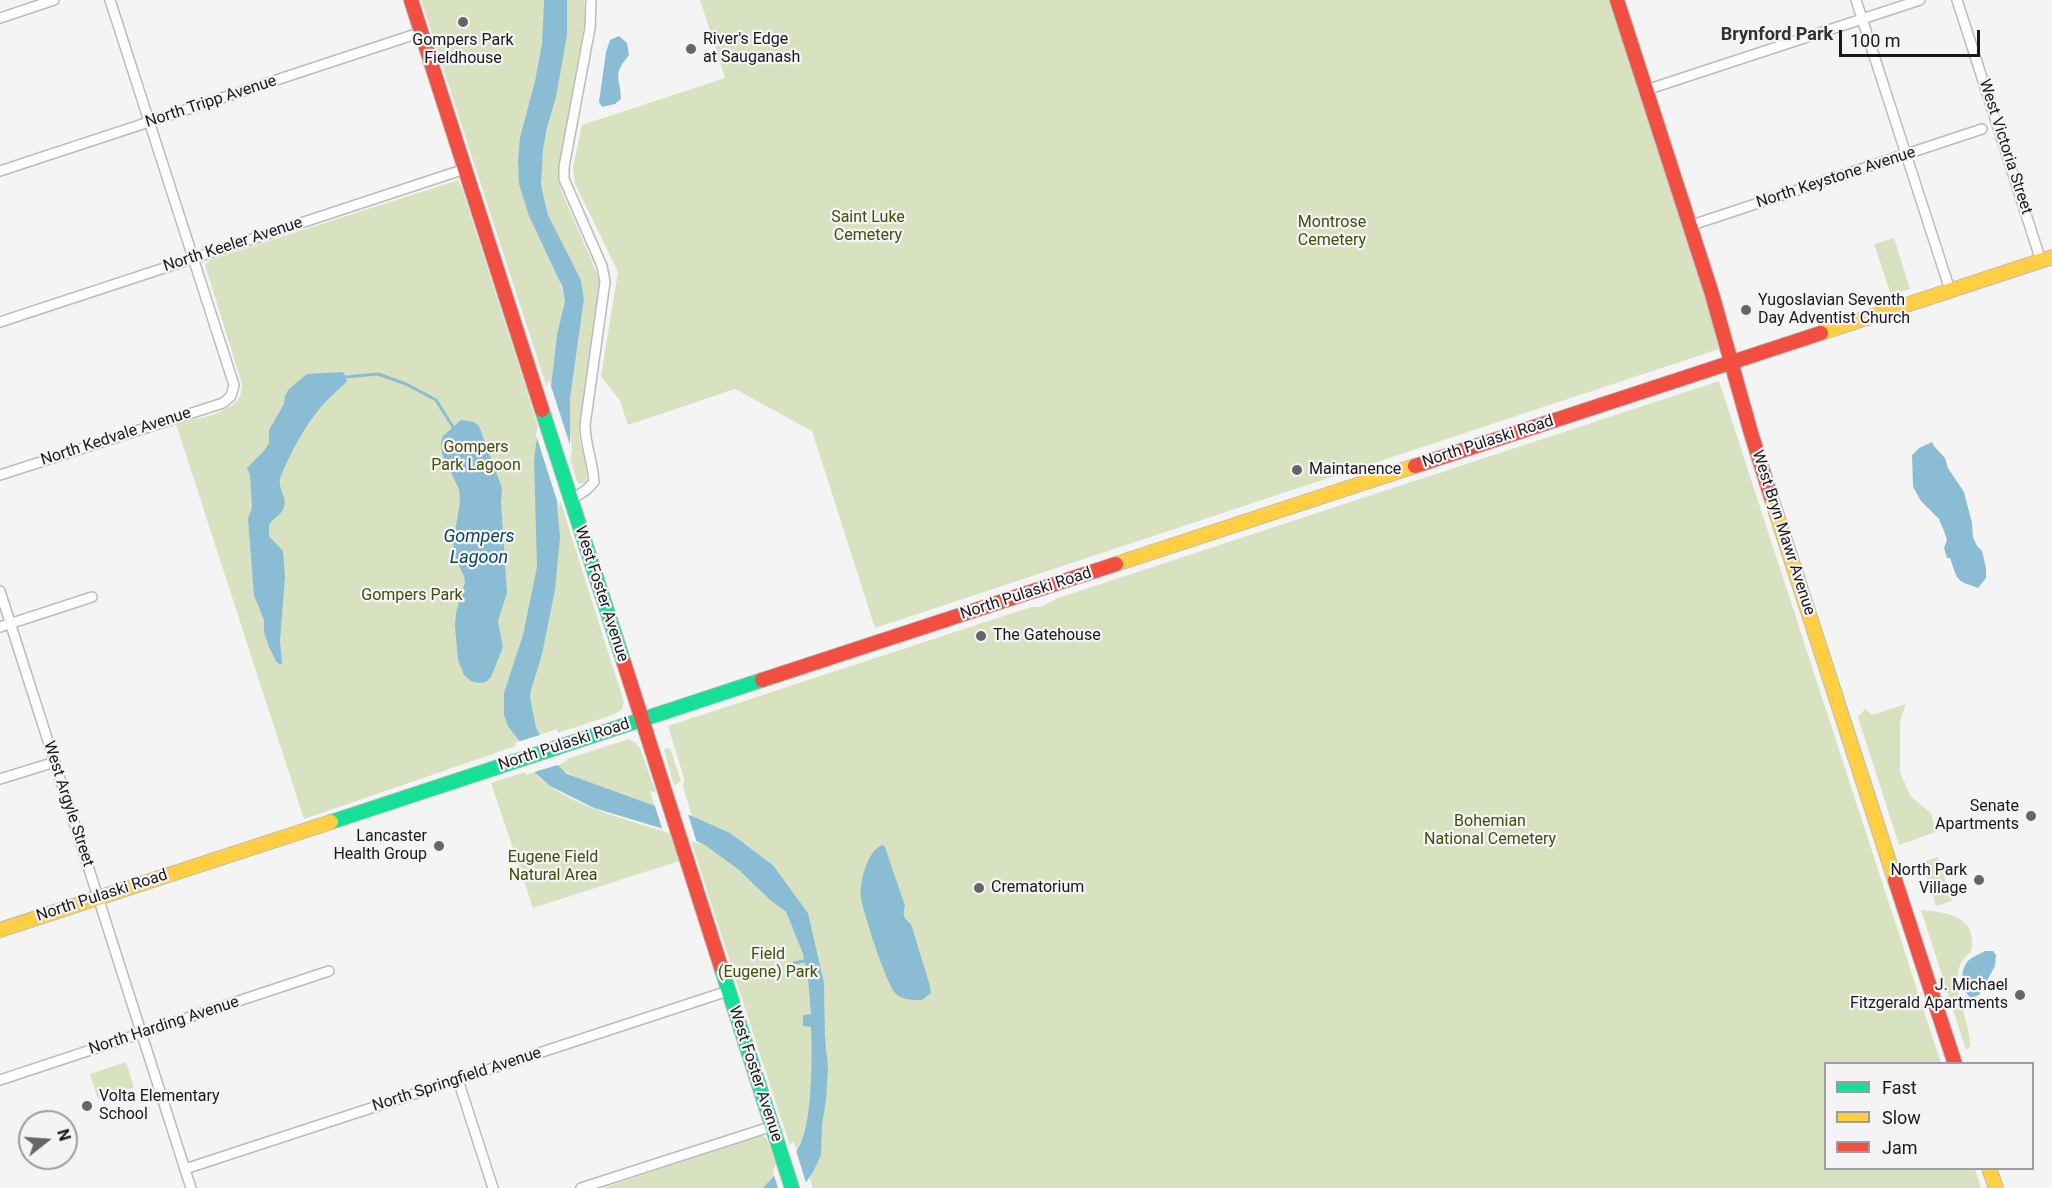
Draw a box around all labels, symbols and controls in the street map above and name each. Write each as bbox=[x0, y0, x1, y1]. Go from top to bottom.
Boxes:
marker: Gompers Park Fieldhouse bbox=[456, 15, 470, 29]
scale bar bbox=[1842, 18, 1983, 56]
district label: Brynford Park bbox=[1721, 24, 1833, 46]
place label: River's Edge at Sauganash bbox=[703, 30, 800, 68]
text: 100 m bbox=[1850, 30, 1901, 51]
place label: Gompers Park Fieldhouse bbox=[412, 31, 514, 69]
marker: River's Edge at Sauganash bbox=[684, 42, 698, 56]
street label: North Tripp Avenue bbox=[143, 72, 279, 132]
street label: West Victoria Street bbox=[1974, 77, 2036, 217]
street label: North Keystone Avenue bbox=[1754, 143, 1918, 213]
park label: Saint Luke Cemetery bbox=[831, 208, 905, 246]
street label: North Keeler Avenue bbox=[161, 213, 305, 277]
park label: Montrose Cemetery bbox=[1298, 213, 1366, 251]
place label: Yugoslavian Seventh Day Adventist Church bbox=[1758, 291, 1910, 329]
marker: Yugoslavian Seventh Day Adventist Church bbox=[1739, 303, 1753, 317]
street label: North Kedvale Avenue bbox=[39, 404, 193, 470]
street label: North Pulaski Road bbox=[1420, 412, 1556, 472]
park label: Gompers Park Lagoon bbox=[431, 438, 521, 476]
street label: West Bryn Mawr Avenue bbox=[1747, 448, 1819, 618]
place label: Maintanence bbox=[1309, 460, 1401, 480]
marker: Maintanence bbox=[1290, 463, 1304, 477]
street label: West Foster Avenue bbox=[570, 524, 632, 664]
water label: Gompers Lagoon bbox=[443, 526, 515, 568]
street label: North Pulaski Road bbox=[958, 564, 1094, 624]
park label: Gompers Park bbox=[361, 586, 463, 606]
place label: The Gatehouse bbox=[993, 626, 1101, 646]
marker: The Gatehouse bbox=[974, 629, 988, 643]
street label: North Pulaski Road bbox=[496, 715, 632, 775]
street label: West Argyle Street bbox=[39, 739, 97, 869]
place label: Senate Apartments bbox=[1935, 797, 2019, 835]
marker: Senate Apartments bbox=[2024, 809, 2038, 823]
park label: Bohemian National Cemetery bbox=[1424, 812, 1556, 850]
place label: Lancaster Health Group bbox=[333, 827, 427, 865]
marker: Lancaster Health Group bbox=[432, 839, 446, 853]
park label: Eugene Field Natural Area bbox=[508, 848, 598, 886]
place label: North Park Village bbox=[1890, 861, 1967, 899]
street label: North Pulaski Road bbox=[34, 866, 170, 926]
marker: North Park Village bbox=[1972, 873, 1986, 887]
place label: Crematorium bbox=[991, 878, 1084, 898]
marker: Crematorium bbox=[972, 881, 986, 895]
park label: Field (Eugene) Park bbox=[718, 945, 818, 983]
place label: J. Michael Fitzgerald Apartments bbox=[1850, 976, 2008, 1014]
marker: J. Michael Fitzgerald Apartments bbox=[2013, 988, 2027, 1002]
street label: North Harding Avenue bbox=[86, 993, 242, 1059]
street label: West Foster Avenue bbox=[724, 1004, 786, 1144]
street label: North Springfield Avenue bbox=[370, 1044, 544, 1116]
legend bbox=[1824, 1062, 2034, 1170]
text: Fast bbox=[1882, 1077, 1917, 1098]
place label: Volta Elementary School bbox=[99, 1087, 220, 1125]
marker: Volta Elementary School bbox=[80, 1099, 94, 1113]
text: Slow bbox=[1882, 1107, 1921, 1128]
north arrow bbox=[18, 1110, 78, 1170]
text: N bbox=[53, 1127, 75, 1143]
text: Jam bbox=[1882, 1137, 1918, 1158]

